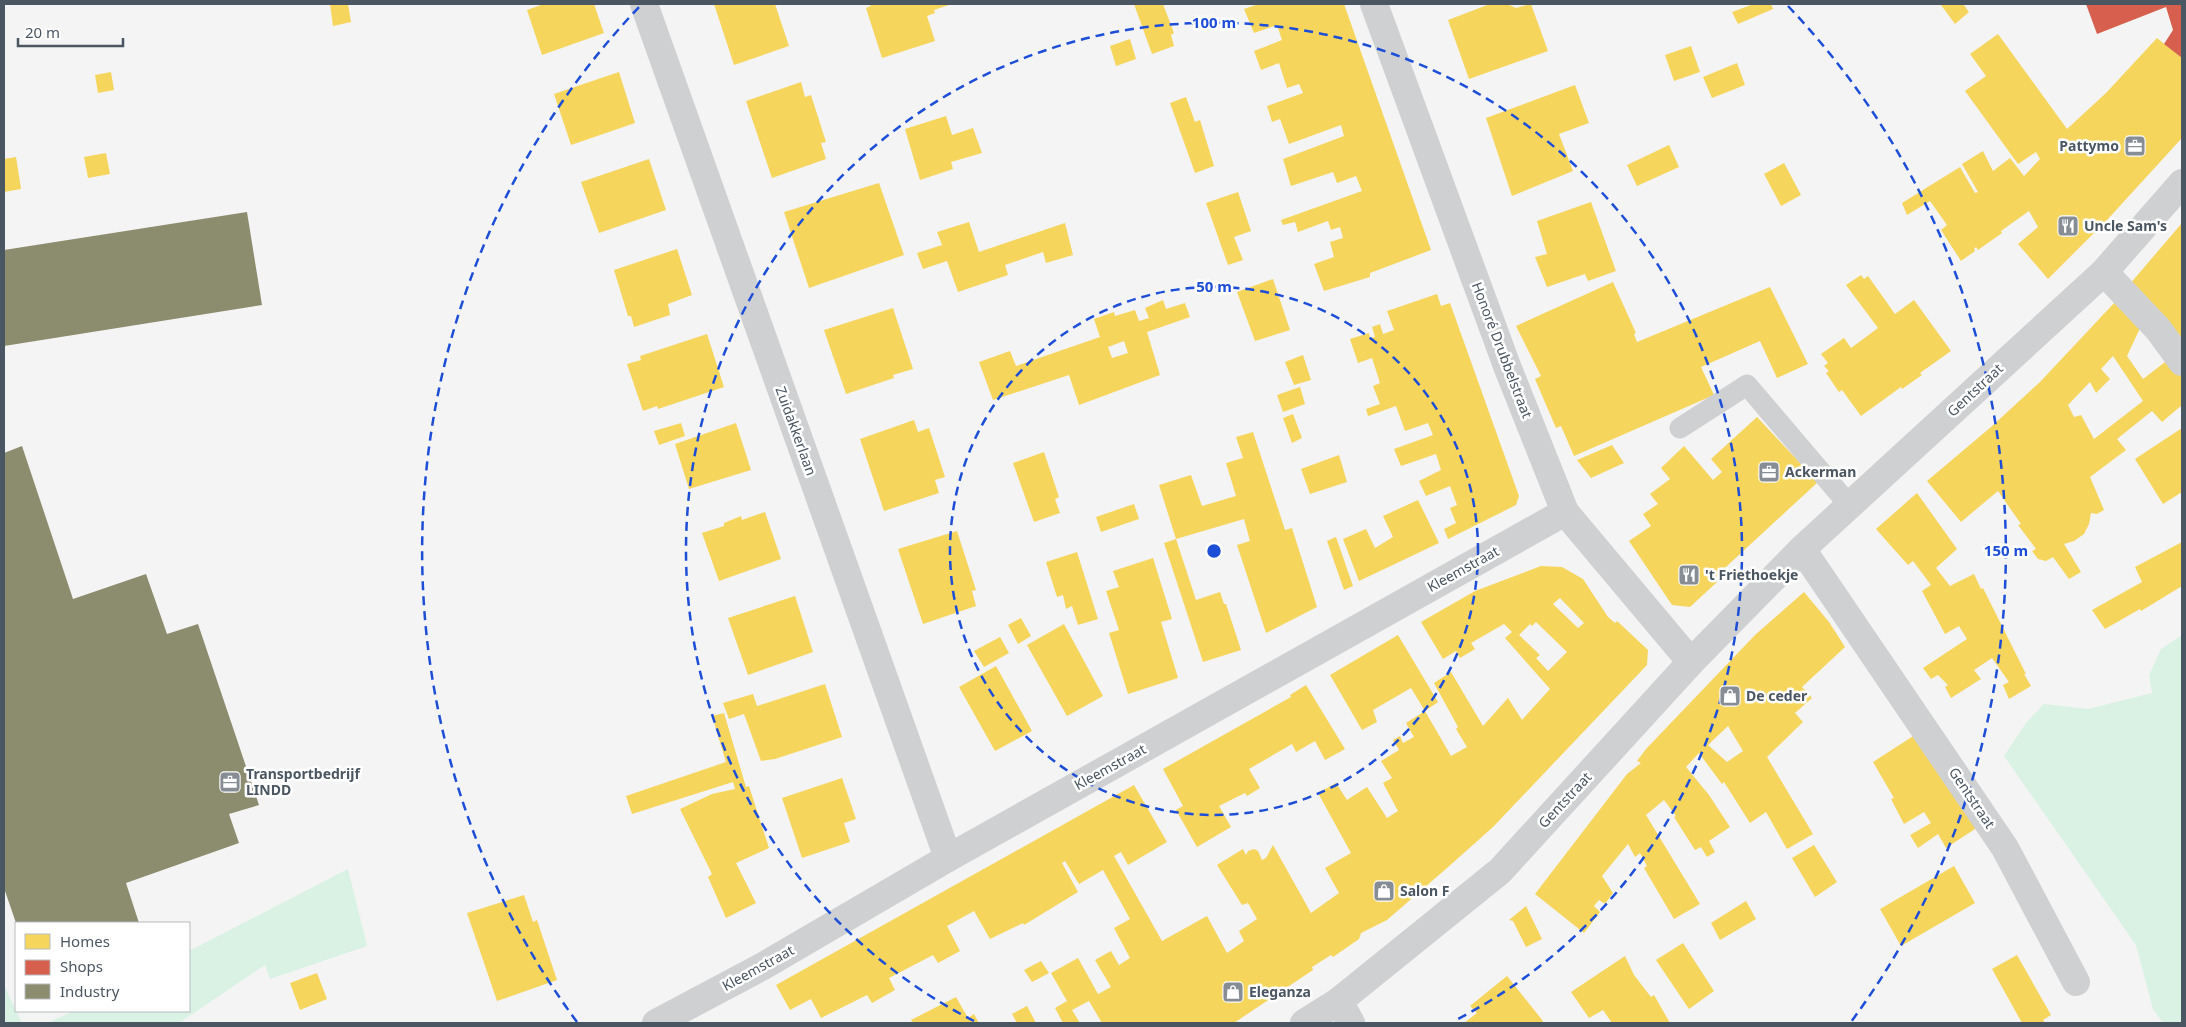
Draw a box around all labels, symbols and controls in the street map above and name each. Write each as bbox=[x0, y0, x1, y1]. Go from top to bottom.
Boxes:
text: 100 m bbox=[1192, 12, 1236, 32]
scale bar bbox=[18, 15, 122, 47]
text: 20 m bbox=[25, 22, 60, 42]
office icon: Pattymo bbox=[2123, 134, 2147, 158]
place label: Pattymo bbox=[2059, 136, 2119, 155]
restaurant icon: Uncle Sam's bbox=[2056, 214, 2080, 238]
place label: Uncle Sam's bbox=[2084, 216, 2167, 235]
text: 50 m bbox=[1196, 276, 1232, 296]
street label: Honoré Drubbelstraat bbox=[1468, 279, 1537, 421]
street label: Gentstraat bbox=[1943, 359, 2007, 420]
street label: Zuidakkerlaan bbox=[772, 384, 821, 478]
office icon: Ackerman bbox=[1757, 460, 1781, 484]
place label: Ackerman bbox=[1785, 462, 1856, 481]
text: 150 m bbox=[1984, 540, 2028, 560]
street label: Kleemstraat bbox=[1424, 541, 1502, 596]
centre of rings bbox=[1205, 542, 1223, 560]
restaurant icon: 't Friethoekje bbox=[1677, 563, 1701, 587]
place label: 't Friethoekje bbox=[1705, 565, 1798, 584]
shop icon: De ceder bbox=[1718, 684, 1742, 708]
place label: De ceder bbox=[1746, 686, 1808, 705]
street label: Kleemstraat bbox=[1071, 739, 1149, 794]
street label: Gentstraat bbox=[1945, 763, 2000, 832]
place label: Transportbedrijf LINDD bbox=[246, 764, 361, 799]
street label: Gentstraat bbox=[1534, 768, 1595, 832]
office icon: Transportbedrijf LINDD bbox=[218, 770, 242, 794]
shop icon: Salon F bbox=[1372, 879, 1396, 903]
place label: Salon F bbox=[1400, 881, 1449, 900]
legend bbox=[15, 922, 190, 1012]
text: Homes bbox=[60, 931, 110, 951]
street label: Kleemstraat bbox=[719, 940, 797, 995]
text: Shops bbox=[60, 956, 103, 976]
shop icon: Eleganza bbox=[1221, 980, 1245, 1004]
text: Industry bbox=[60, 981, 120, 1001]
place label: Eleganza bbox=[1249, 982, 1311, 1001]

